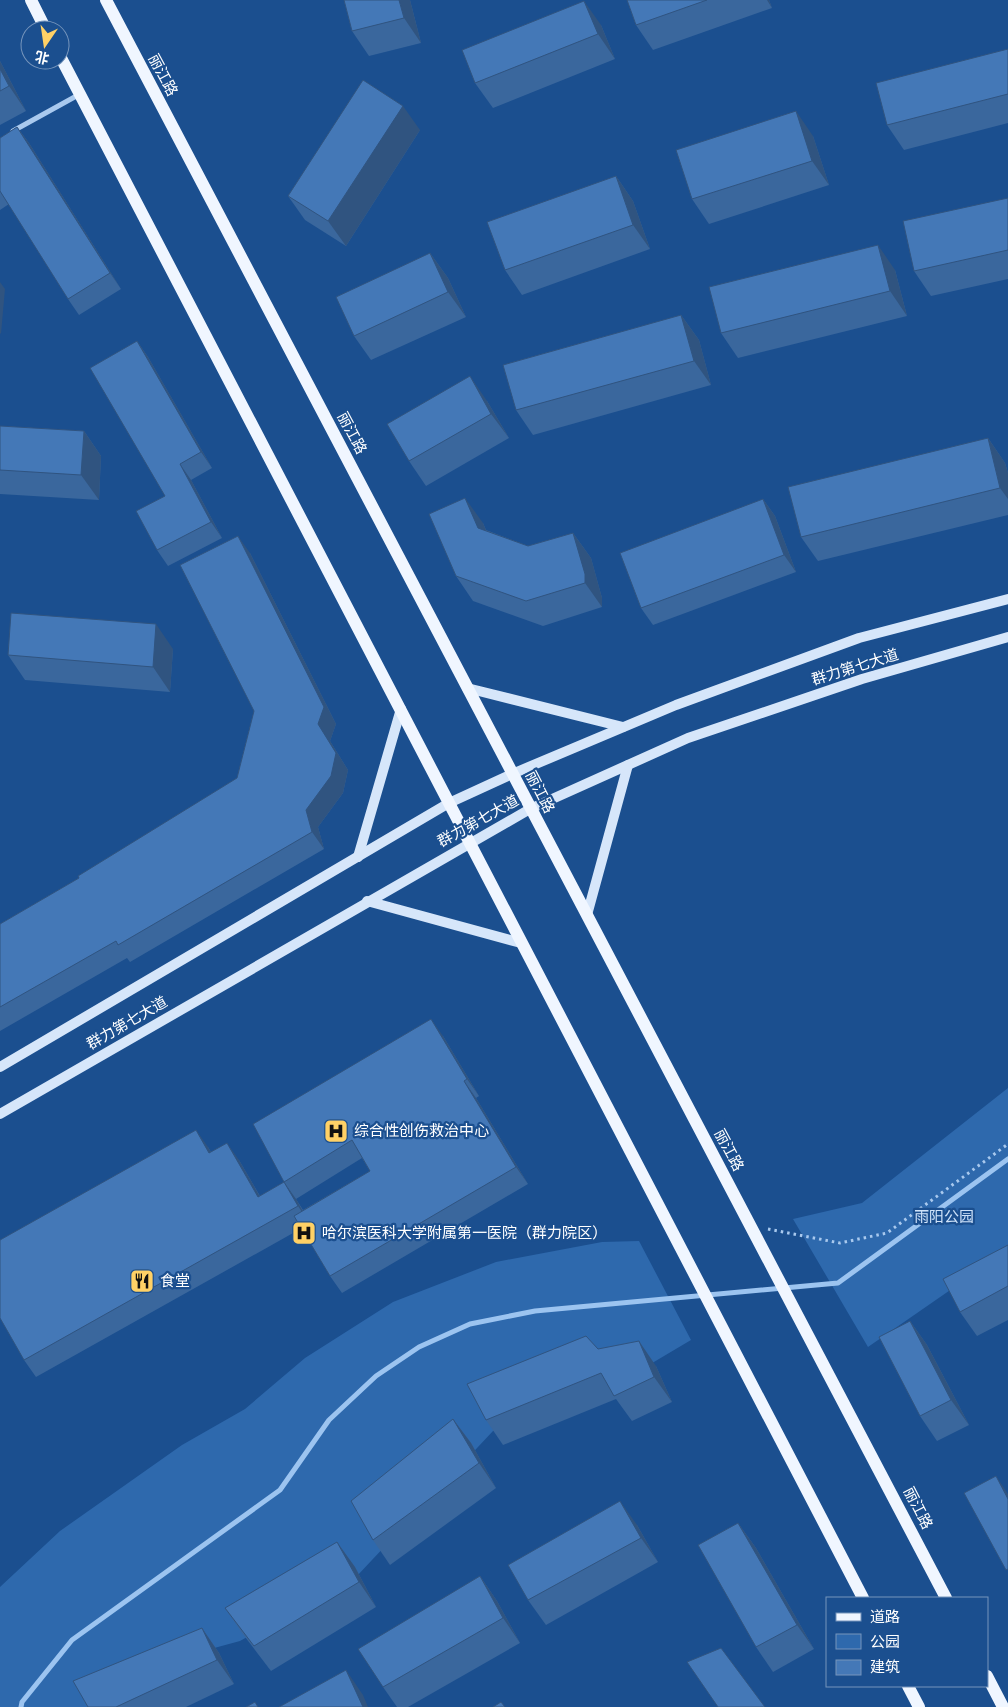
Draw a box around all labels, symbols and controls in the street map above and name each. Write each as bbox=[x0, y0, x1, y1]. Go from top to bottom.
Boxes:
north arrow bbox=[20, 20, 70, 70]
text: 北 bbox=[33, 48, 51, 67]
street label: 丽江路 bbox=[145, 51, 182, 99]
street label: 丽江路 bbox=[334, 409, 371, 457]
street label: 群力第七大道 bbox=[809, 645, 900, 688]
street label: 丽江路 bbox=[523, 768, 558, 816]
street label: 群力第七大道 bbox=[434, 791, 521, 850]
street label: 群力第七大道 bbox=[84, 993, 170, 1052]
hospital icon: 综合性创伤救治中心 bbox=[323, 1118, 349, 1144]
place label: 综合性创伤救治中心 bbox=[354, 1122, 489, 1139]
street label: 丽江路 bbox=[711, 1126, 748, 1174]
park label: 雨阳公园 bbox=[914, 1208, 974, 1225]
hospital icon: 哈尔滨医科大学附属第一医院（群力院区） bbox=[291, 1220, 317, 1246]
place label: 哈尔滨医科大学附属第一医院（群力院区） bbox=[322, 1224, 607, 1241]
restaurant icon: 食堂 bbox=[129, 1268, 155, 1294]
place label: 食堂 bbox=[160, 1272, 190, 1289]
street label: 丽江路 bbox=[901, 1484, 936, 1532]
legend bbox=[826, 1597, 988, 1687]
text: 道路 bbox=[870, 1608, 900, 1625]
text: 公园 bbox=[870, 1633, 900, 1650]
text: 建筑 bbox=[870, 1658, 900, 1675]

